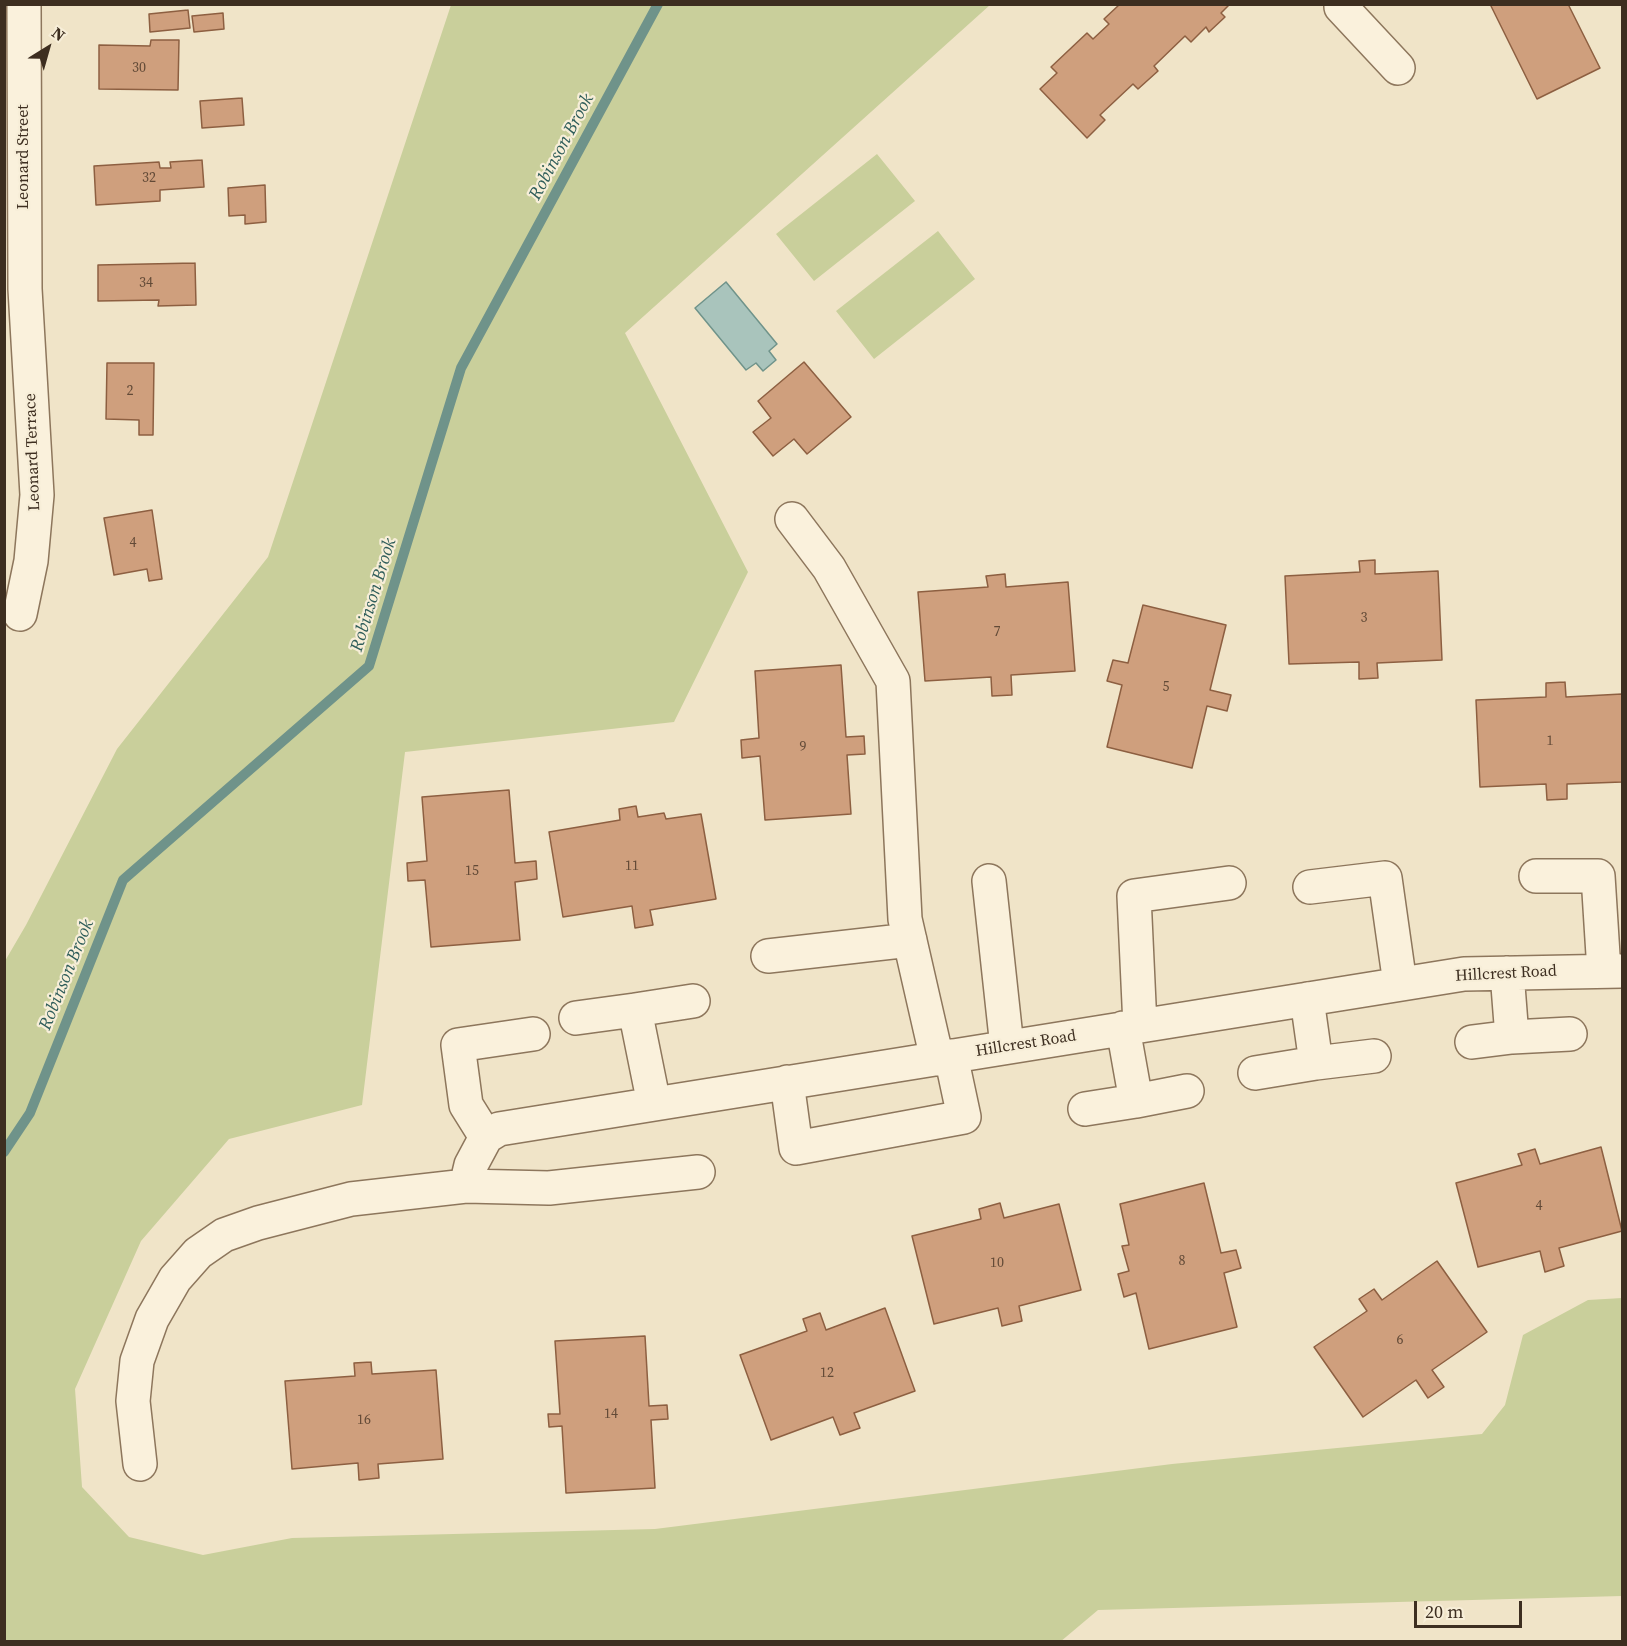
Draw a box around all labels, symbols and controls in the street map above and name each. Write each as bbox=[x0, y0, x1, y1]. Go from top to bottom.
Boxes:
north arrow bbox=[18, 18, 78, 78]
text: N bbox=[48, 21, 70, 46]
house number: 30 bbox=[132, 60, 146, 76]
water label: Robinson Brook bbox=[525, 90, 599, 204]
street label: Leonard Street bbox=[14, 104, 34, 210]
house number: 32 bbox=[142, 170, 156, 186]
house number: 34 bbox=[139, 275, 153, 291]
house number: 2 bbox=[127, 383, 133, 399]
street label: Leonard Terrace bbox=[21, 393, 45, 511]
house number: 4 bbox=[130, 535, 136, 551]
water label: Robinson Brook bbox=[347, 536, 401, 654]
house number: 3 bbox=[1361, 610, 1367, 626]
house number: 7 bbox=[994, 624, 1000, 640]
house number: 5 bbox=[1163, 679, 1169, 695]
house number: 1 bbox=[1547, 733, 1553, 749]
house number: 9 bbox=[800, 739, 806, 755]
house number: 11 bbox=[625, 858, 639, 874]
house number: 15 bbox=[465, 863, 479, 879]
water label: Robinson Brook bbox=[35, 917, 99, 1033]
street label: Hillcrest Road bbox=[1455, 962, 1557, 986]
street label: Hillcrest Road bbox=[974, 1027, 1078, 1061]
house number: 4 bbox=[1536, 1198, 1542, 1214]
house number: 8 bbox=[1179, 1253, 1185, 1269]
house number: 10 bbox=[990, 1255, 1004, 1271]
house number: 6 bbox=[1397, 1332, 1403, 1348]
house number: 12 bbox=[820, 1365, 834, 1381]
house number: 14 bbox=[604, 1406, 618, 1422]
house number: 16 bbox=[357, 1412, 371, 1428]
scale bar bbox=[1417, 1589, 1525, 1627]
text: 20 m bbox=[1425, 1599, 1463, 1624]

